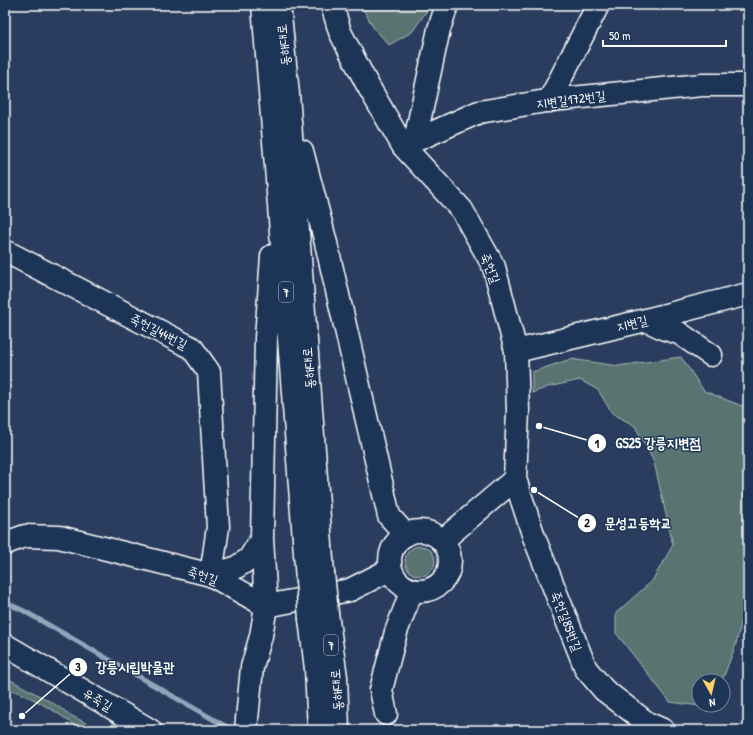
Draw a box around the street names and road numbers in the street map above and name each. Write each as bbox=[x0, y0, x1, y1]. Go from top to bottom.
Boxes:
street label: 동해대로 bbox=[272, 23, 294, 67]
street label: 지변길172번길 bbox=[535, 86, 607, 112]
street label: 죽헌길 bbox=[477, 250, 505, 286]
road number: 7 bbox=[279, 282, 293, 302]
street label: 죽헌길44번길 bbox=[127, 309, 191, 353]
street label: 지변길 bbox=[615, 310, 649, 336]
street label: 동해대로 bbox=[298, 347, 318, 389]
street label: 죽헌길 bbox=[185, 561, 221, 589]
street label: 죽헌길85번길 bbox=[547, 588, 587, 654]
road number: 7 bbox=[324, 635, 338, 655]
street label: 동해대로 bbox=[326, 669, 346, 711]
street label: 유죽길 bbox=[80, 683, 116, 715]

